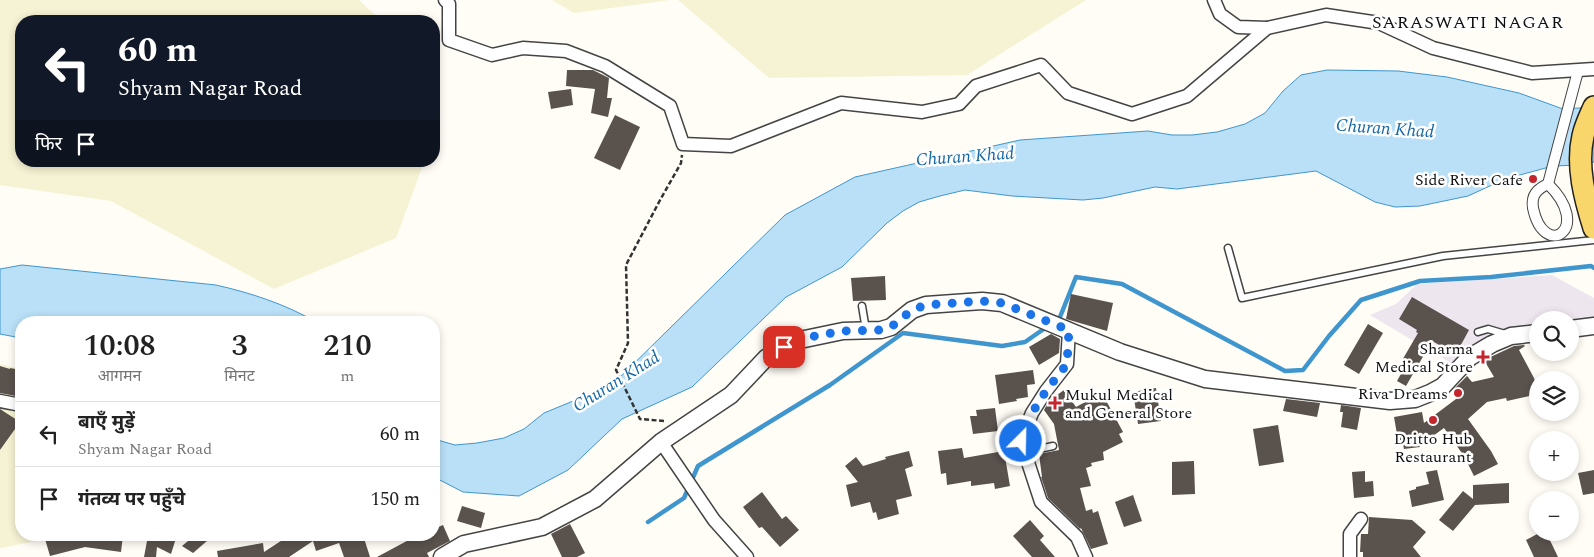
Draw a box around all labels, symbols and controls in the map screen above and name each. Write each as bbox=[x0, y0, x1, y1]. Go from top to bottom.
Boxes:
district label: SARASWATI NAGAR bbox=[1372, 9, 1564, 36]
text: 60 m bbox=[118, 24, 198, 77]
icon: left bbox=[35, 35, 100, 100]
text: Shyam Nagar Road bbox=[118, 72, 302, 105]
water label: Churan Khad bbox=[1335, 112, 1435, 145]
text: फिर bbox=[35, 130, 62, 159]
icon: arrive bbox=[72, 130, 100, 158]
water label: Churan Khad bbox=[915, 140, 1015, 173]
place label: Side River Cafe bbox=[1415, 168, 1523, 192]
marker: Side River Cafe bbox=[1527, 173, 1539, 185]
map controls bbox=[1529, 311, 1579, 541]
button: search bbox=[1529, 311, 1579, 361]
text: 10:08 bbox=[83, 323, 156, 369]
text: 3 bbox=[231, 323, 248, 369]
text: 210 bbox=[323, 323, 372, 369]
pin bbox=[763, 326, 805, 368]
icon: arrive bbox=[770, 333, 798, 361]
place label: Sharma Medical Store bbox=[1375, 337, 1473, 379]
water label: Churan Khad bbox=[567, 344, 665, 419]
marker: Sharma Medical Store bbox=[1477, 351, 1489, 363]
text: आगमन bbox=[98, 364, 141, 388]
text: मिनट bbox=[224, 364, 255, 388]
text: m bbox=[341, 364, 354, 388]
button: layers bbox=[1529, 371, 1579, 421]
place label: Riva Dreams bbox=[1358, 382, 1448, 406]
place label: Mukul Medical and General Store bbox=[1065, 383, 1192, 425]
marker: Riva Dreams bbox=[1452, 387, 1464, 399]
marker: Mukul Medical and General Store bbox=[1049, 397, 1061, 409]
text: बाएँ मुड़ें bbox=[78, 408, 135, 437]
position arrow bbox=[994, 414, 1046, 466]
marker: Dritto Hub Restaurant bbox=[1427, 414, 1439, 426]
icon: left bbox=[35, 420, 63, 448]
text: 60 m bbox=[380, 420, 420, 449]
place label: Dritto Hub Restaurant bbox=[1394, 427, 1472, 469]
button: + bbox=[1529, 431, 1579, 481]
text: Shyam Nagar Road bbox=[78, 437, 212, 461]
icon: arrive bbox=[35, 485, 63, 513]
text: गंतव्य पर पहुँचे bbox=[78, 485, 185, 514]
text: 150 m bbox=[370, 485, 420, 514]
button: − bbox=[1529, 491, 1579, 541]

